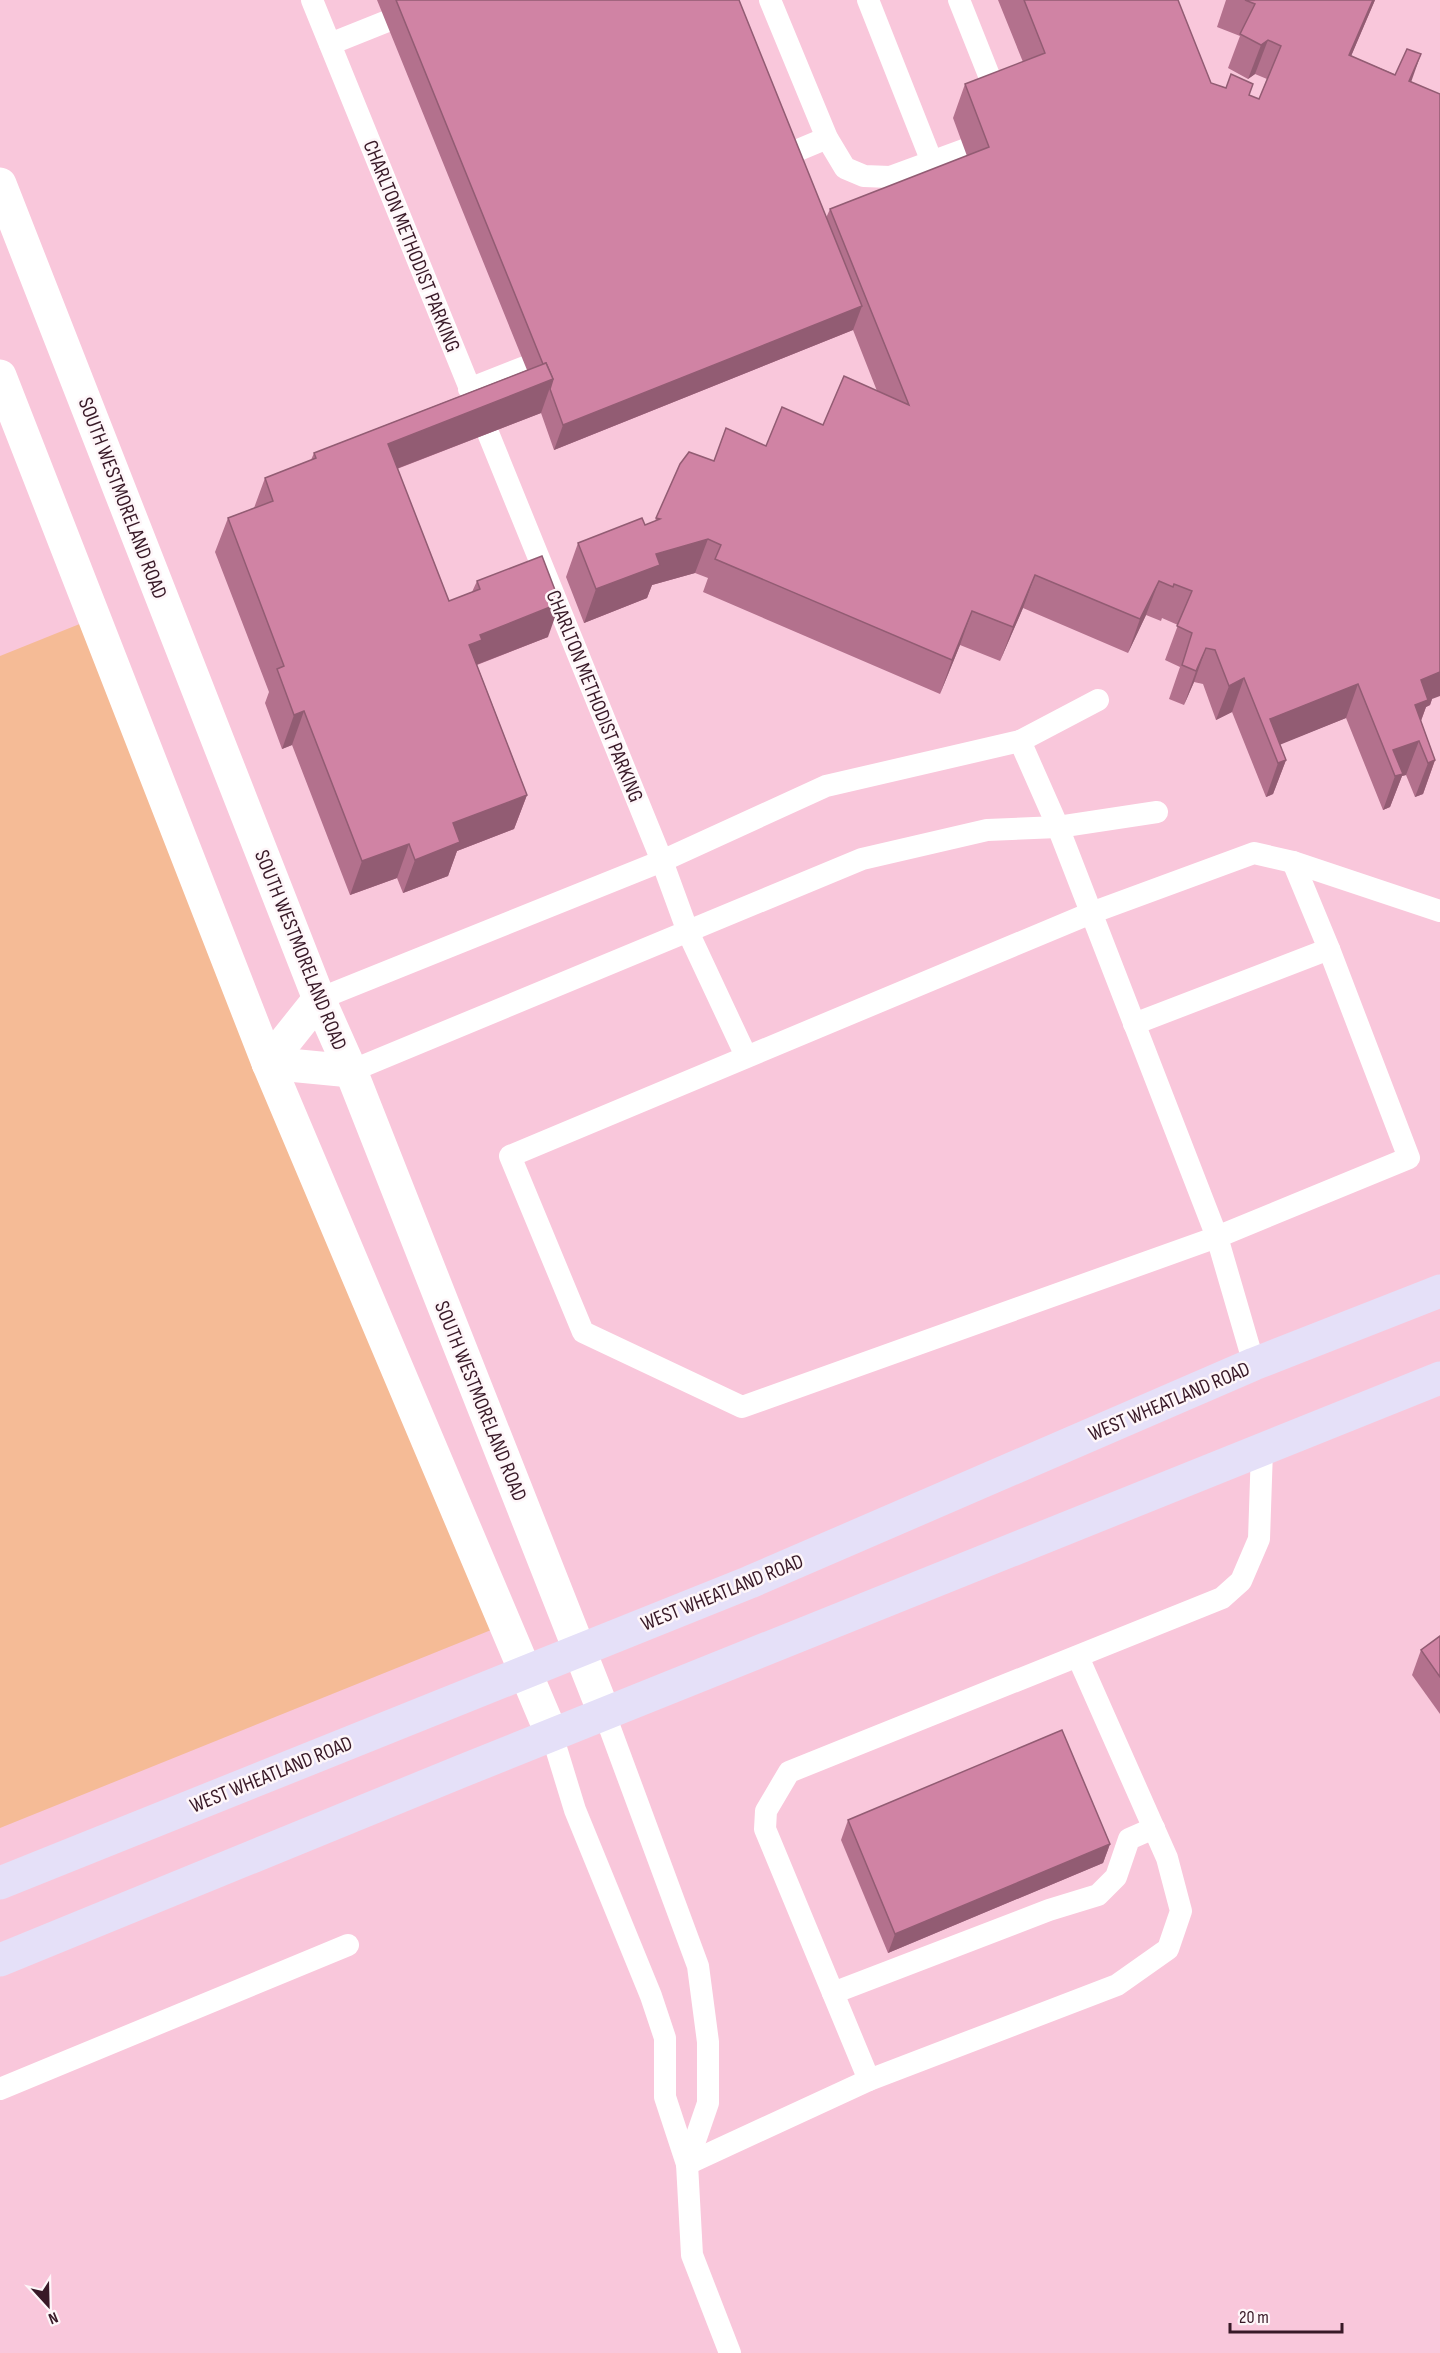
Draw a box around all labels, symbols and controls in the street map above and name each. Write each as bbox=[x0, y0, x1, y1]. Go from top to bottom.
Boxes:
street label: CHARLTON METHODIST PARKING bbox=[358, 137, 466, 356]
street label: SOUTH WESTMORELAND ROAD bbox=[73, 394, 172, 602]
street label: CHARLTON METHODIST PARKING bbox=[541, 587, 649, 806]
street label: SOUTH WESTMORELAND ROAD bbox=[249, 846, 352, 1054]
street label: SOUTH WESTMORELAND ROAD bbox=[429, 1297, 532, 1505]
street label: WEST WHEATLAND ROAD bbox=[1085, 1356, 1254, 1447]
street label: WEST WHEATLAND ROAD bbox=[637, 1548, 807, 1636]
street label: WEST WHEATLAND ROAD bbox=[186, 1730, 356, 1818]
north arrow bbox=[18, 2275, 78, 2335]
scale bar bbox=[1230, 2296, 1342, 2334]
text: N bbox=[46, 2307, 61, 2328]
text: 20 m bbox=[1239, 2307, 1269, 2328]

